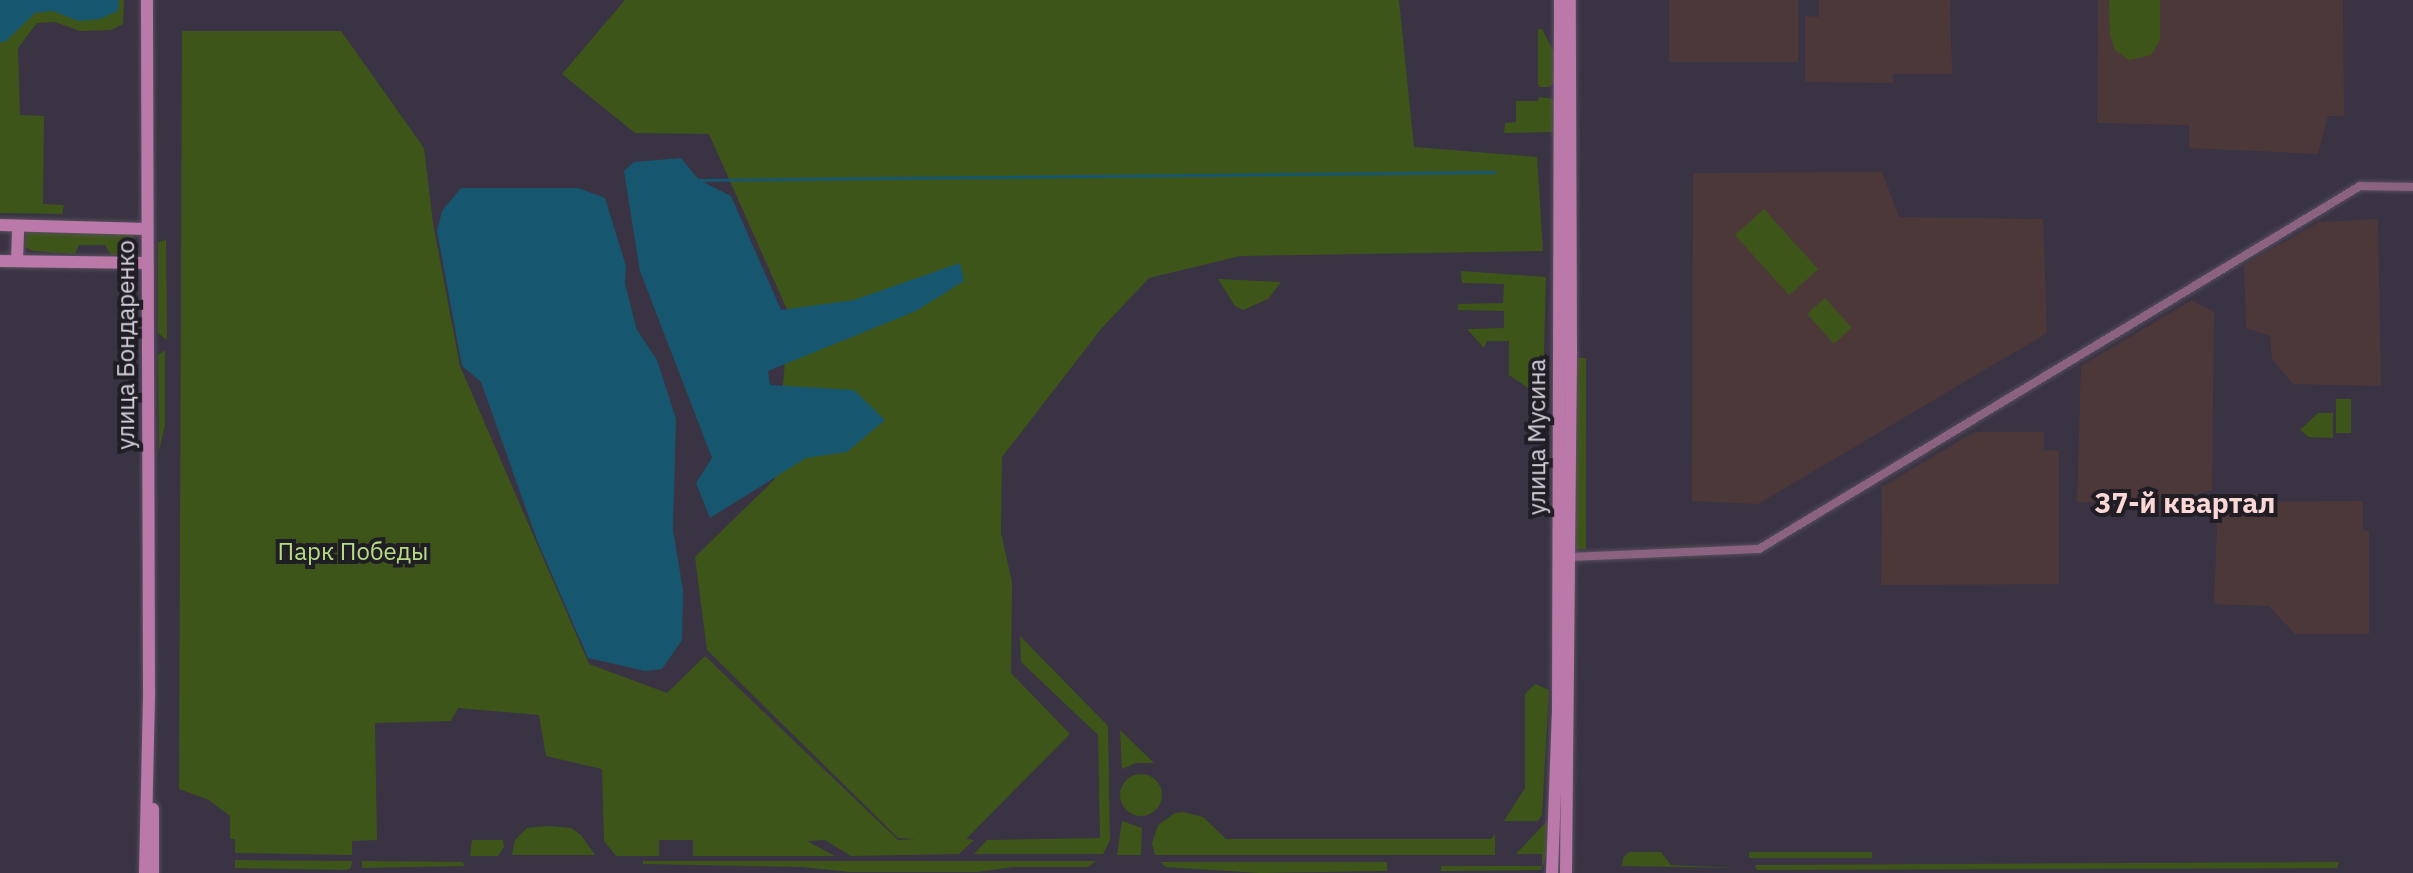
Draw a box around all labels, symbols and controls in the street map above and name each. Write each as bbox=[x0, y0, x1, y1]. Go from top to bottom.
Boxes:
street label: улица Бондаренко bbox=[112, 240, 140, 450]
street label: улица Мусина bbox=[1523, 359, 1551, 515]
district label: 37-й квартал bbox=[2095, 486, 2275, 520]
park label: Парк Победы bbox=[278, 538, 428, 566]

